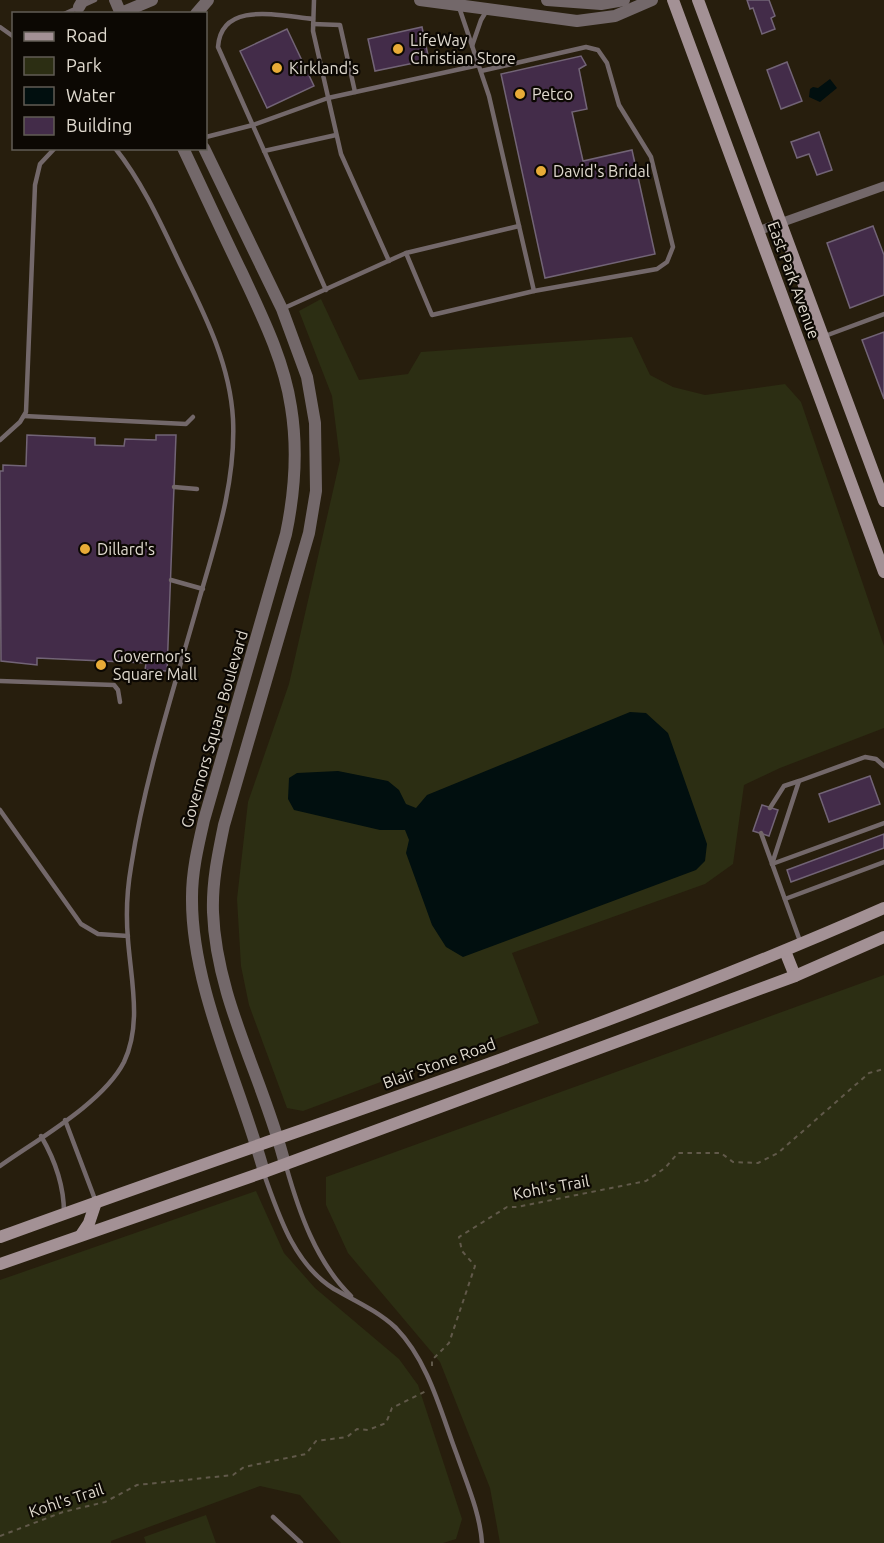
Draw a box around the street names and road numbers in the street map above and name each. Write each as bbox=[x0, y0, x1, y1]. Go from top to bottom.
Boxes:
street label: East Park Avenue bbox=[764, 219, 824, 341]
street label: Governors Square Boulevard bbox=[177, 628, 251, 830]
street label: Blair Stone Road bbox=[380, 1034, 498, 1092]
street label: Kohl's Trail bbox=[511, 1171, 591, 1203]
street label: Kohl's Trail bbox=[26, 1479, 106, 1521]

